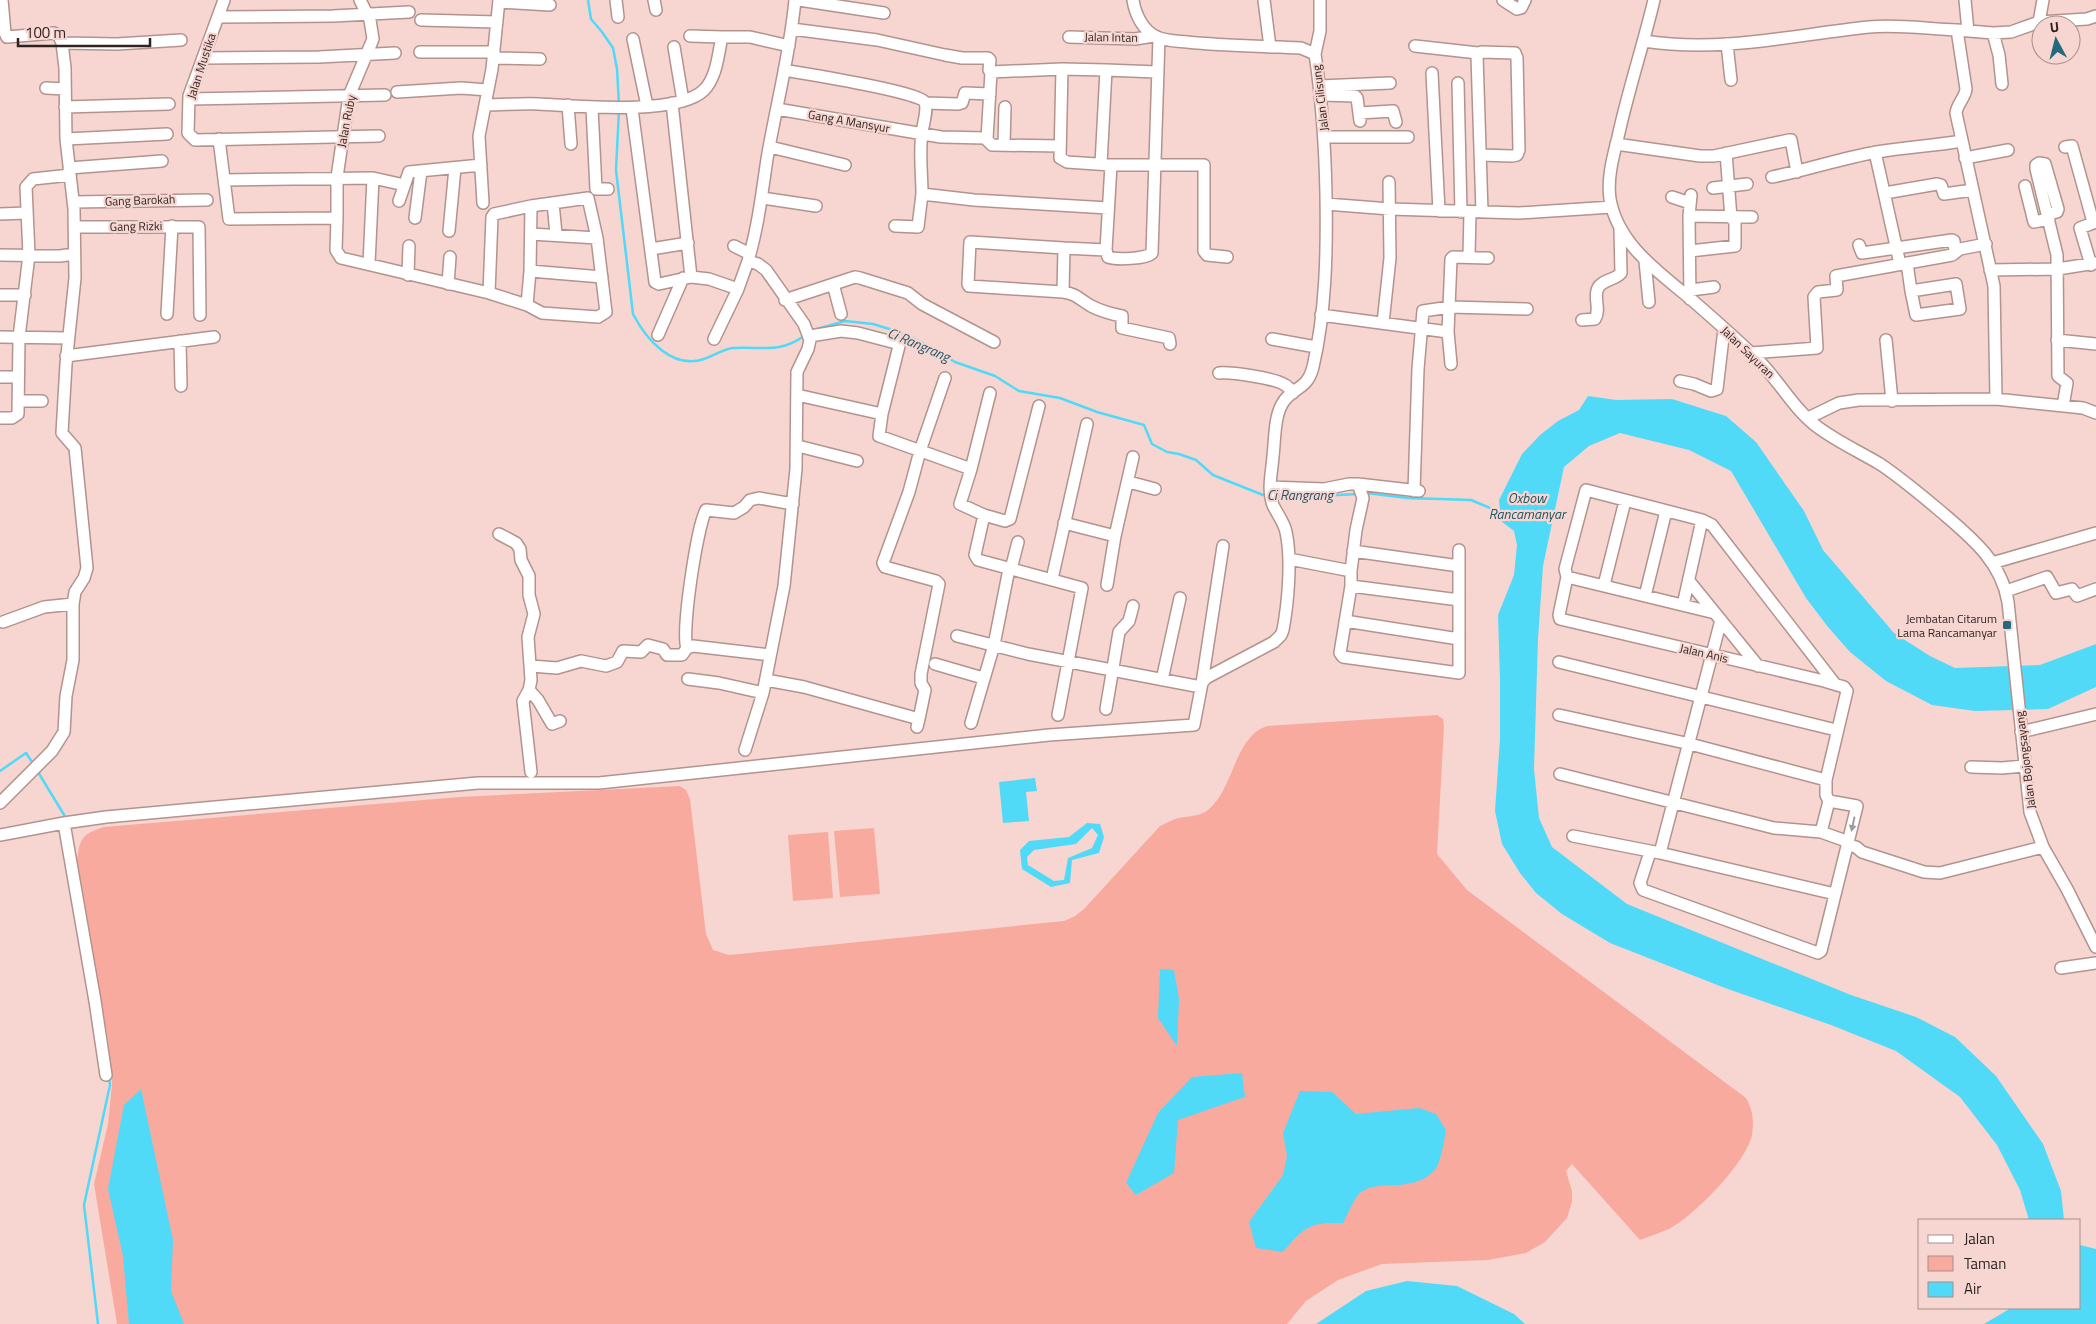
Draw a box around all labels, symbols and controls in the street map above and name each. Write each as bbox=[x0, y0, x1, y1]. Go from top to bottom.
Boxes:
scale bar bbox=[18, 15, 150, 47]
north arrow bbox=[2031, 15, 2081, 65]
text: U bbox=[2049, 16, 2060, 38]
text: 100 m bbox=[25, 21, 66, 44]
street label: Jalan Intan bbox=[1084, 27, 1138, 47]
street label: Jalan Mustika bbox=[181, 31, 221, 101]
street label: Jalan Cilisung bbox=[1307, 64, 1333, 132]
street label: Jalan Ruby bbox=[332, 93, 360, 149]
street label: Gang A Mansyur bbox=[807, 104, 891, 138]
street label: Gang Barokah bbox=[104, 189, 176, 211]
street label: Gang Rizki bbox=[110, 216, 162, 236]
water label: Ci Rangrang bbox=[884, 321, 955, 367]
street label: Jalan Sayuran bbox=[1717, 321, 1779, 383]
water label: Ci Rangrang bbox=[1267, 484, 1335, 505]
water label: Oxbow Rancamanyar bbox=[1489, 487, 1567, 524]
place label: Jembatan Citarum Lama Rancamanyar bbox=[1897, 609, 1997, 642]
marker: Jembatan Citarum Lama Rancamanyar bbox=[2001, 619, 2013, 631]
street label: Jalan Anis bbox=[1678, 638, 1730, 668]
street label: Jalan Bojongsayang bbox=[2010, 710, 2040, 810]
one-way arrow bbox=[1849, 817, 1857, 832]
legend bbox=[1918, 1219, 2081, 1309]
text: Jalan bbox=[1964, 1227, 1995, 1250]
text: Taman bbox=[1964, 1252, 2006, 1275]
text: Air bbox=[1964, 1277, 1981, 1300]

